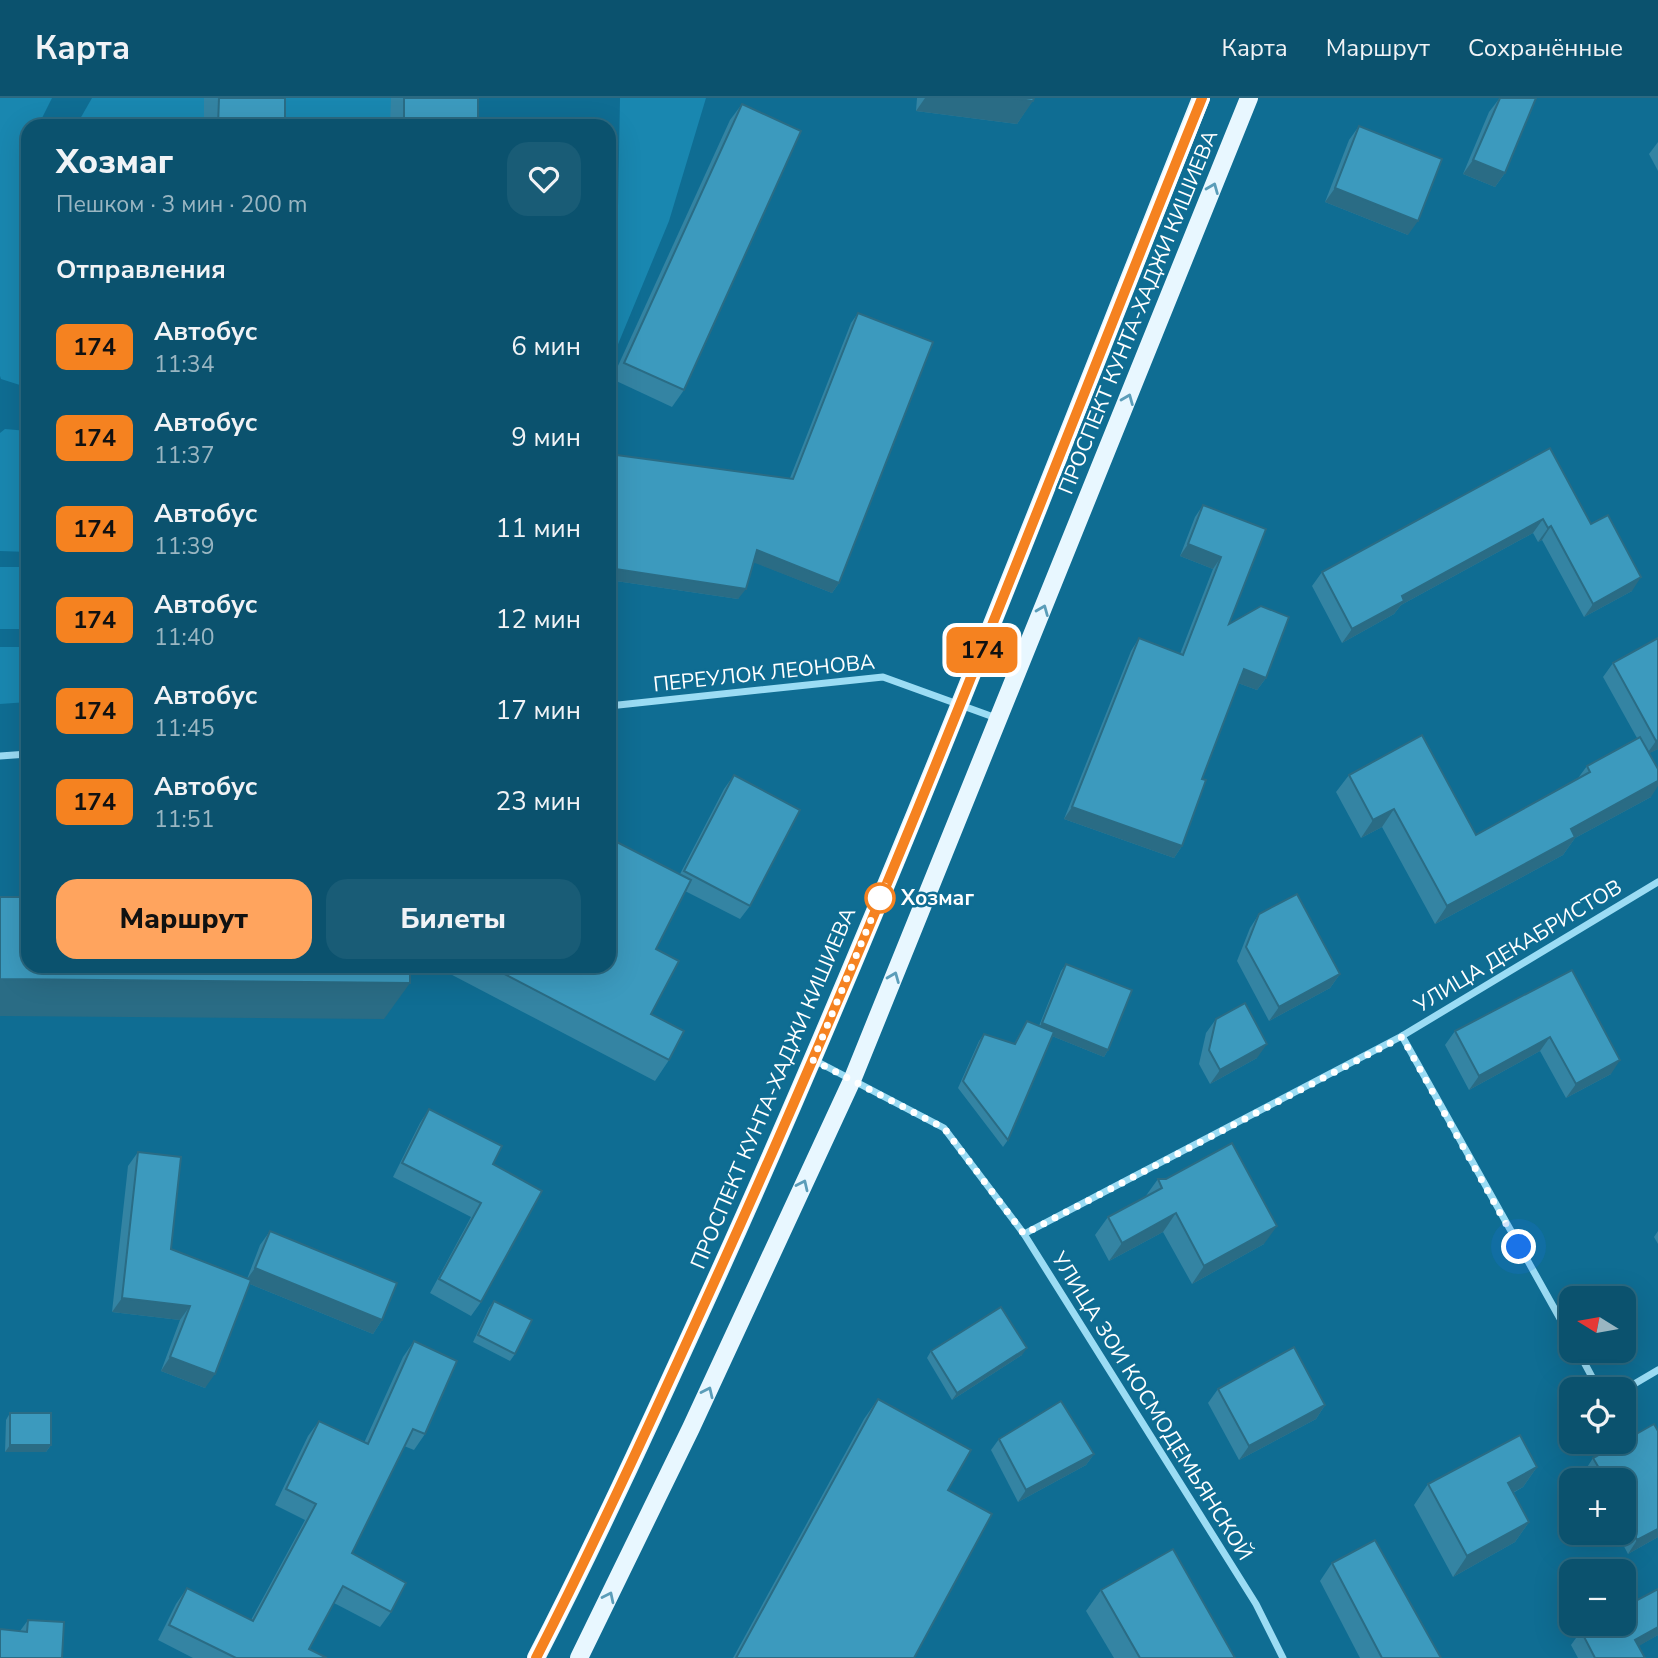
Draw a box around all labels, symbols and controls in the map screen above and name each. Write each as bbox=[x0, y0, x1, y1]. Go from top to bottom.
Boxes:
text: Карта bbox=[35, 26, 130, 71]
text: Карта bbox=[1222, 32, 1288, 64]
text: Маршрут bbox=[1326, 32, 1430, 64]
text: Сохранённые bbox=[1468, 32, 1623, 64]
street label: ПРОСПЕКТ КУНТА-ХАДЖИ КИШИЕВА bbox=[1052, 126, 1224, 498]
text: Хозмаг bbox=[56, 140, 173, 185]
button: heart bbox=[507, 142, 581, 216]
one-way arrow bbox=[1204, 183, 1218, 195]
text: Пешком · 3 мин · 200 m bbox=[56, 189, 307, 220]
text: Отправления bbox=[56, 252, 226, 287]
text: Автобус bbox=[154, 314, 257, 349]
text: 6 мин bbox=[511, 329, 581, 364]
text: 174 bbox=[73, 331, 116, 363]
text: 11:34 bbox=[154, 349, 214, 380]
one-way arrow bbox=[1119, 394, 1133, 406]
text: Автобус bbox=[154, 405, 257, 440]
text: 9 мин bbox=[511, 420, 581, 455]
text: 174 bbox=[73, 422, 116, 454]
text: 11:37 bbox=[154, 440, 214, 471]
text: Автобус bbox=[154, 496, 257, 531]
text: 11 мин bbox=[496, 511, 581, 546]
text: 174 bbox=[73, 513, 116, 545]
text: 11:39 bbox=[154, 531, 214, 562]
text: Автобус bbox=[154, 587, 257, 622]
text: 12 мин bbox=[496, 602, 581, 637]
text: 174 bbox=[73, 604, 116, 636]
one-way arrow bbox=[1034, 605, 1048, 617]
text: 11:40 bbox=[154, 622, 214, 653]
line badge: 174 bbox=[942, 627, 1022, 673]
text: 174 bbox=[960, 634, 1004, 666]
street label: ПЕРЕУЛОК ЛЕОНОВА bbox=[652, 647, 876, 699]
text: Автобус bbox=[154, 678, 257, 713]
text: 17 мин bbox=[496, 693, 581, 728]
text: 174 bbox=[73, 695, 116, 727]
text: 11:45 bbox=[154, 713, 214, 744]
text: Автобус bbox=[154, 769, 257, 804]
text: 23 мин bbox=[496, 784, 581, 819]
text: 174 bbox=[73, 786, 116, 818]
text: 11:51 bbox=[154, 804, 214, 835]
street label: УЛИЦА ДЕКАБРИСТОВ bbox=[1408, 873, 1627, 1020]
button: Маршрут bbox=[56, 879, 312, 959]
button: Билеты bbox=[326, 879, 581, 959]
marker: Хозмаг bbox=[865, 883, 895, 913]
place label: Хозмаг bbox=[900, 884, 974, 912]
street label: ПРОСПЕКТ КУНТА-ХАДЖИ КИШИЕВА bbox=[684, 903, 862, 1273]
one-way arrow bbox=[886, 971, 900, 983]
one-way arrow bbox=[795, 1180, 809, 1192]
your location bbox=[1501, 1229, 1536, 1264]
street label: УЛИЦА ЗОИ КОСМОДЕМЬЯНСКОЙ bbox=[1044, 1245, 1259, 1566]
north arrow bbox=[1559, 1286, 1636, 1363]
map controls bbox=[1559, 1286, 1636, 1636]
button: locate bbox=[1559, 1377, 1636, 1454]
one-way arrow bbox=[700, 1387, 714, 1399]
button: + bbox=[1559, 1468, 1636, 1545]
button: − bbox=[1559, 1559, 1636, 1636]
one-way arrow bbox=[601, 1592, 615, 1604]

